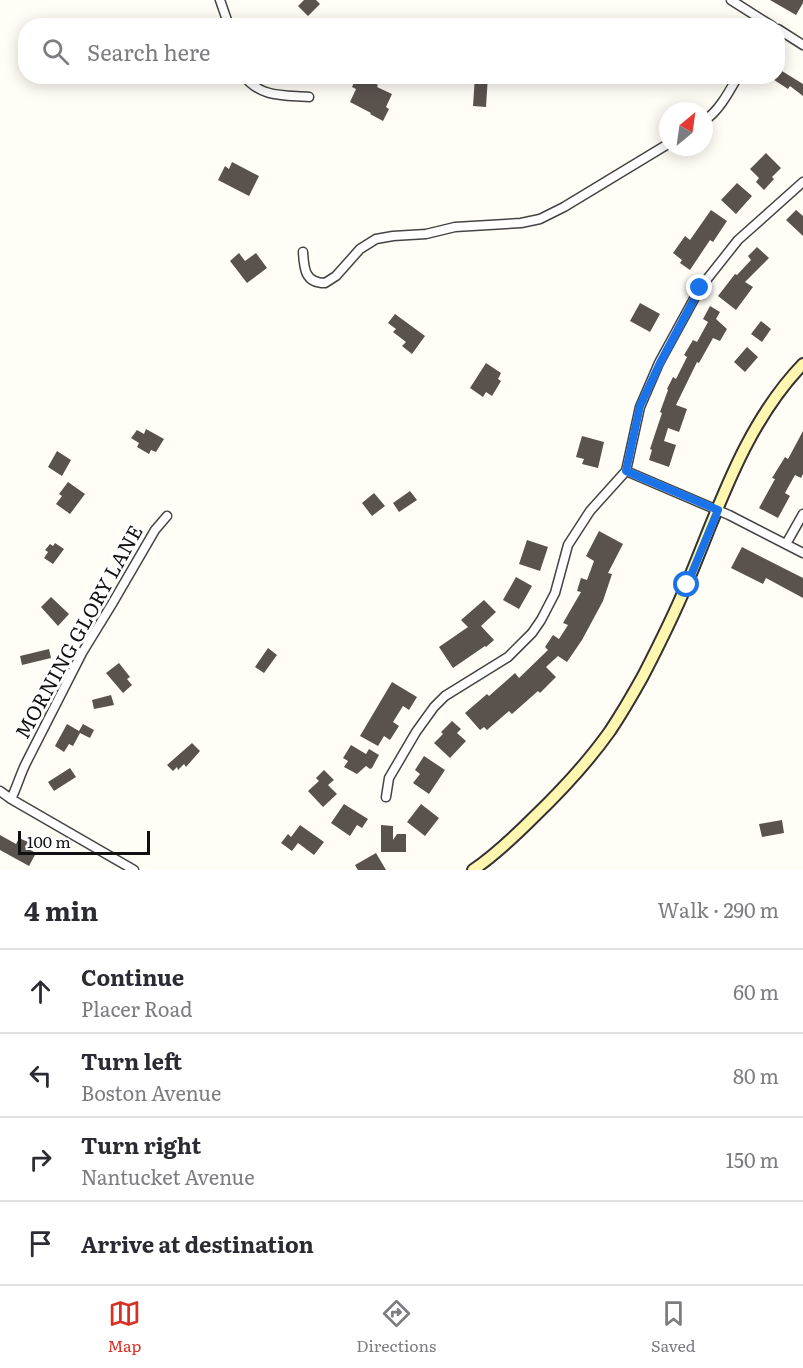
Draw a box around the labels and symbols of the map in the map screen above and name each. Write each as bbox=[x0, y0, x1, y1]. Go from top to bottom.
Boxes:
north arrow bbox=[659, 102, 713, 156]
route end bbox=[686, 274, 712, 300]
street label: MORNING GLORY LANE bbox=[6, 519, 149, 743]
route start bbox=[673, 571, 699, 597]
scale bar bbox=[18, 828, 150, 856]

